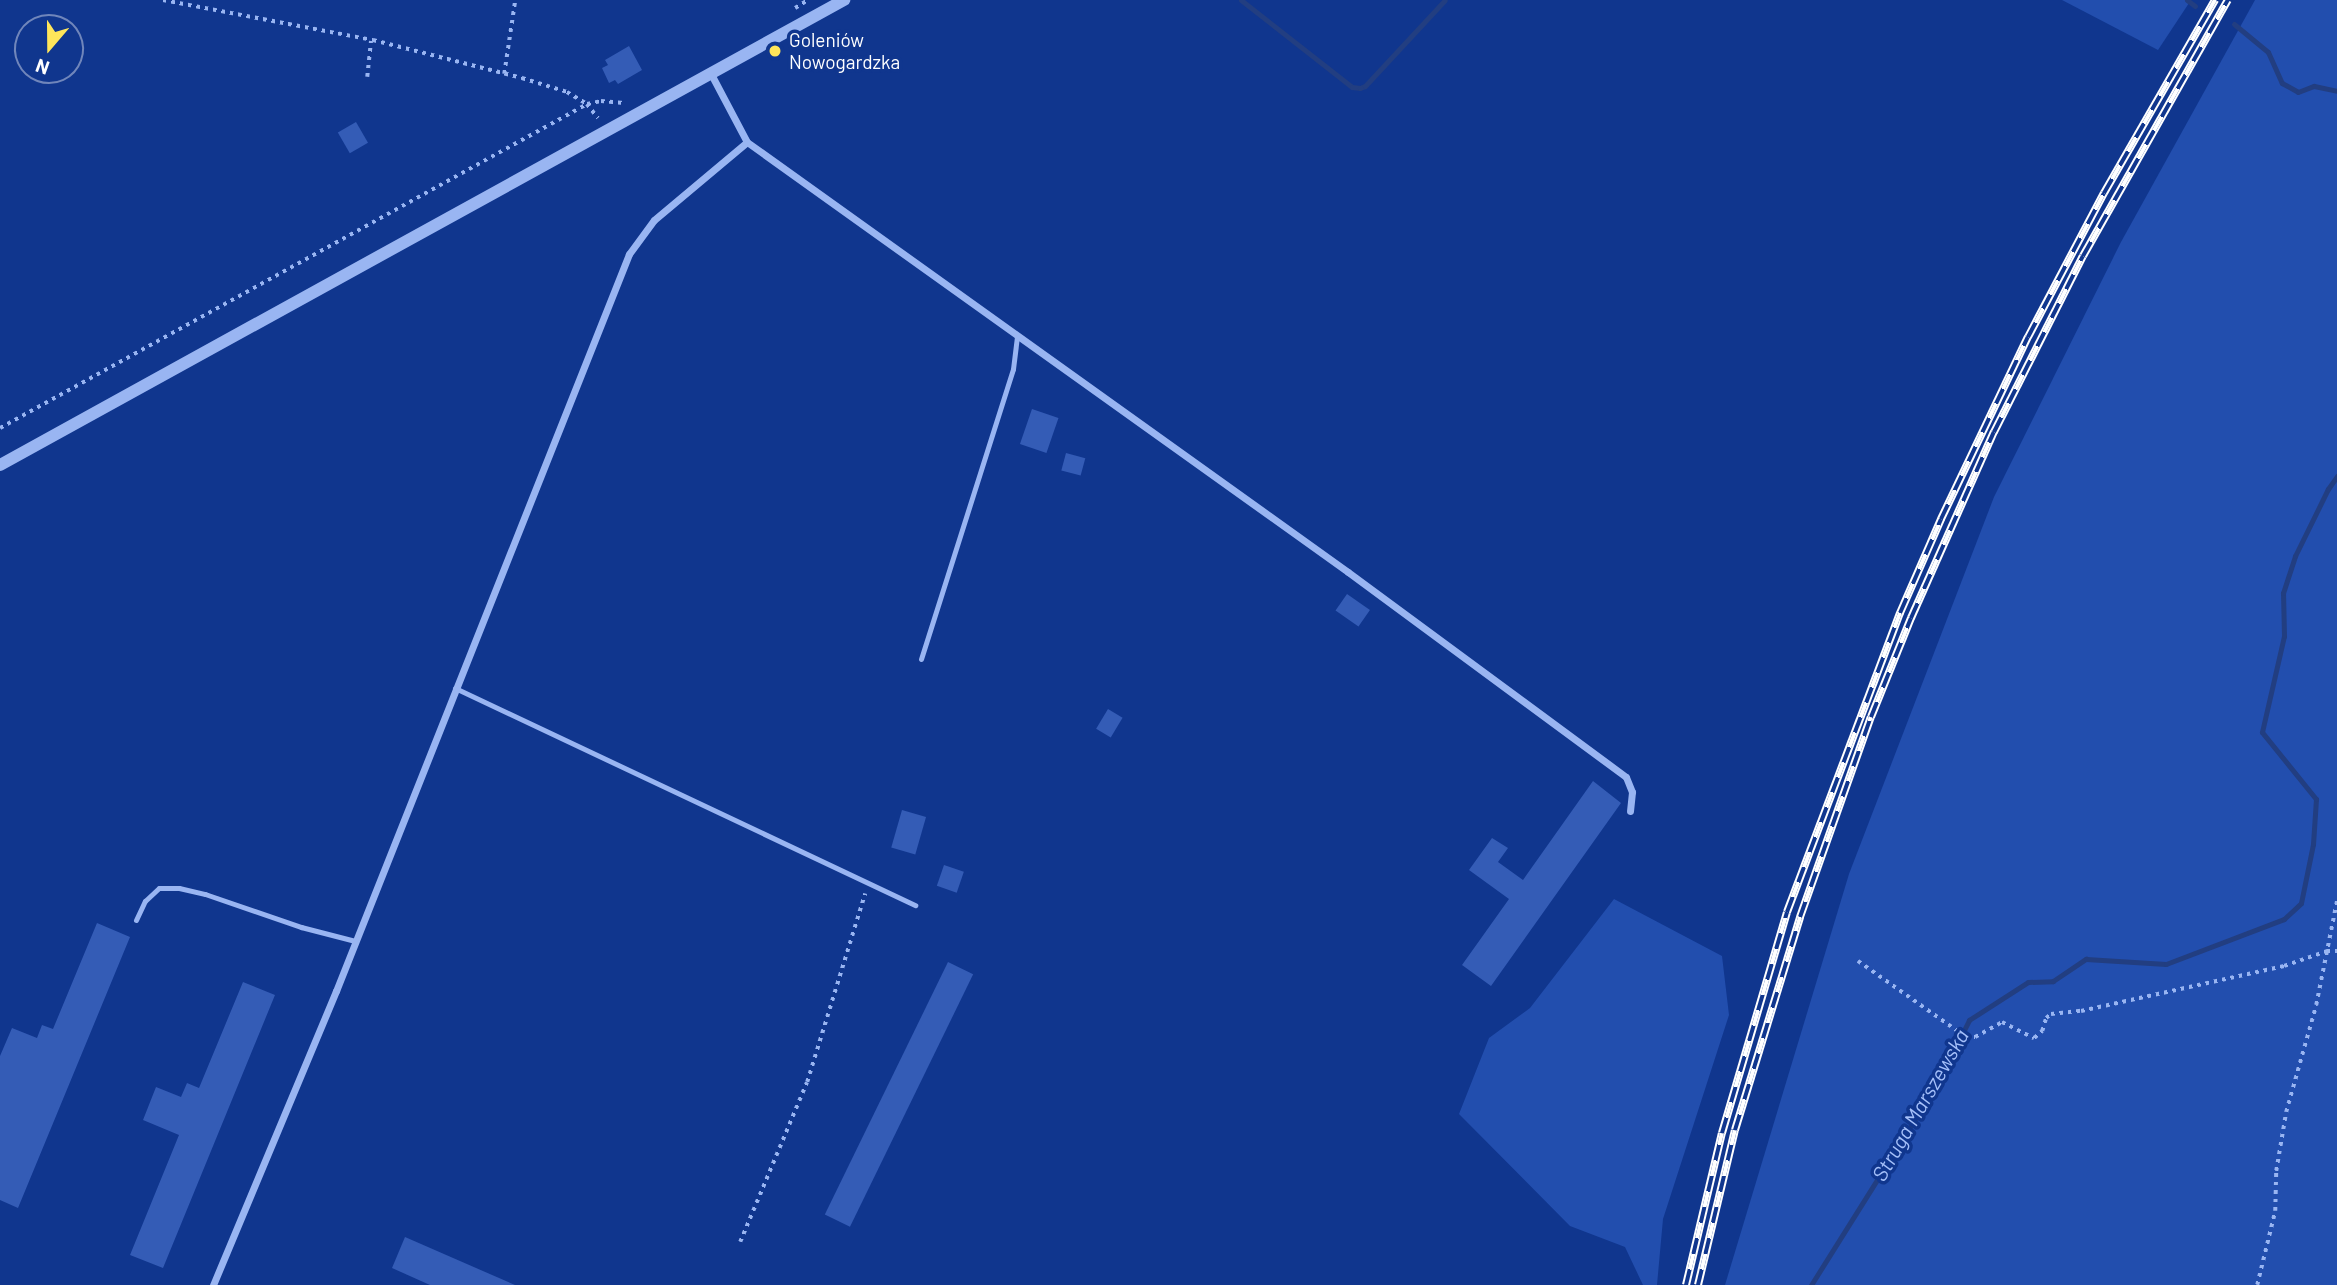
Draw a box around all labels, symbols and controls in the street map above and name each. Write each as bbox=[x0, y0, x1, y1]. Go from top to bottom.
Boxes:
north arrow bbox=[14, 14, 84, 84]
place label: Goleniów Nowogardzka bbox=[789, 29, 900, 73]
marker: Goleniów Nowogardzka bbox=[767, 43, 783, 59]
text: N bbox=[32, 54, 52, 80]
water label: Struga Marszewska bbox=[1866, 1025, 1974, 1185]

